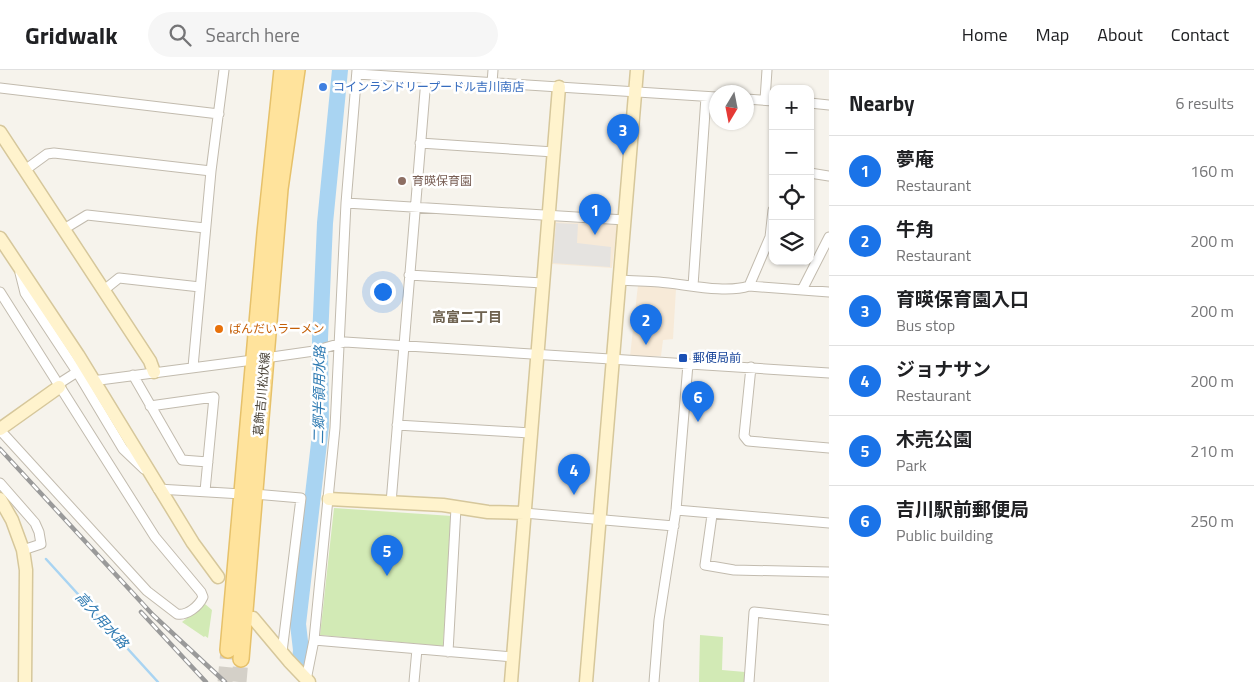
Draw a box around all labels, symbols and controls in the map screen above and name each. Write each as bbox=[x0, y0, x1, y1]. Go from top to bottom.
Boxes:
search box bbox=[148, 12, 498, 57]
text: Gridwalk bbox=[25, 17, 118, 53]
text: Search here bbox=[206, 20, 300, 49]
icon: search bbox=[166, 21, 194, 49]
text: Home bbox=[962, 21, 1008, 48]
text: Map bbox=[1036, 21, 1069, 48]
text: About bbox=[1097, 21, 1143, 48]
text: Contact bbox=[1171, 21, 1229, 48]
place label: コインランドリープードル吉川南店 bbox=[333, 77, 524, 96]
marker: コインランドリープードル吉川南店 bbox=[317, 81, 329, 93]
north arrow bbox=[709, 85, 754, 130]
map controls bbox=[769, 85, 814, 265]
button: + bbox=[769, 85, 814, 130]
text: Nearby bbox=[849, 87, 914, 119]
text: 6 results bbox=[1175, 91, 1234, 115]
pin: 3 bbox=[607, 114, 639, 155]
button: − bbox=[769, 130, 814, 175]
text: 夢庵 bbox=[896, 144, 934, 173]
text: 1 bbox=[861, 159, 869, 183]
text: 160 m bbox=[1190, 159, 1234, 183]
place label: 育暎保育園 bbox=[412, 171, 472, 190]
text: Restaurant bbox=[896, 173, 971, 197]
marker: 育暎保育園 bbox=[396, 175, 408, 187]
button: locate bbox=[769, 175, 814, 220]
pin: 1 bbox=[579, 194, 611, 235]
text: 牛角 bbox=[896, 214, 934, 243]
button: layers bbox=[769, 220, 814, 265]
text: 2 bbox=[861, 229, 869, 253]
text: 200 m bbox=[1190, 229, 1234, 253]
text: Restaurant bbox=[896, 243, 971, 267]
your location bbox=[370, 279, 396, 305]
text: 育暎保育園入口 bbox=[896, 284, 1029, 313]
text: 3 bbox=[861, 299, 869, 323]
text: 200 m bbox=[1190, 299, 1234, 323]
pin: 2 bbox=[630, 304, 662, 345]
district label: 高富二丁目 bbox=[432, 306, 502, 327]
text: Bus stop bbox=[896, 313, 955, 337]
place label: ばんだいラーメン bbox=[229, 319, 325, 338]
marker: ばんだいラーメン bbox=[213, 323, 225, 335]
water label: 二郷半領用水路 bbox=[307, 345, 330, 444]
place label: 郵便局前 bbox=[693, 348, 741, 367]
street label: 葛飾吉川松伏線 bbox=[248, 351, 275, 437]
marker: 郵便局前 bbox=[677, 352, 689, 364]
text: ジョナサン bbox=[896, 354, 991, 383]
text: 4 bbox=[861, 369, 869, 393]
text: 200 m bbox=[1190, 369, 1234, 393]
pin: 6 bbox=[682, 381, 714, 422]
text: Restaurant bbox=[896, 383, 971, 407]
text: 木売公園 bbox=[896, 424, 972, 453]
text: 5 bbox=[861, 439, 869, 463]
text: 210 m bbox=[1190, 439, 1234, 463]
text: Park bbox=[896, 453, 927, 477]
pin: 4 bbox=[558, 454, 590, 495]
text: 吉川駅前郵便局 bbox=[896, 494, 1029, 523]
text: 6 bbox=[861, 509, 869, 533]
text: 250 m bbox=[1190, 509, 1234, 533]
text: Public building bbox=[896, 523, 993, 547]
pin: 5 bbox=[371, 535, 403, 576]
water label: 高久用水路 bbox=[71, 587, 134, 653]

